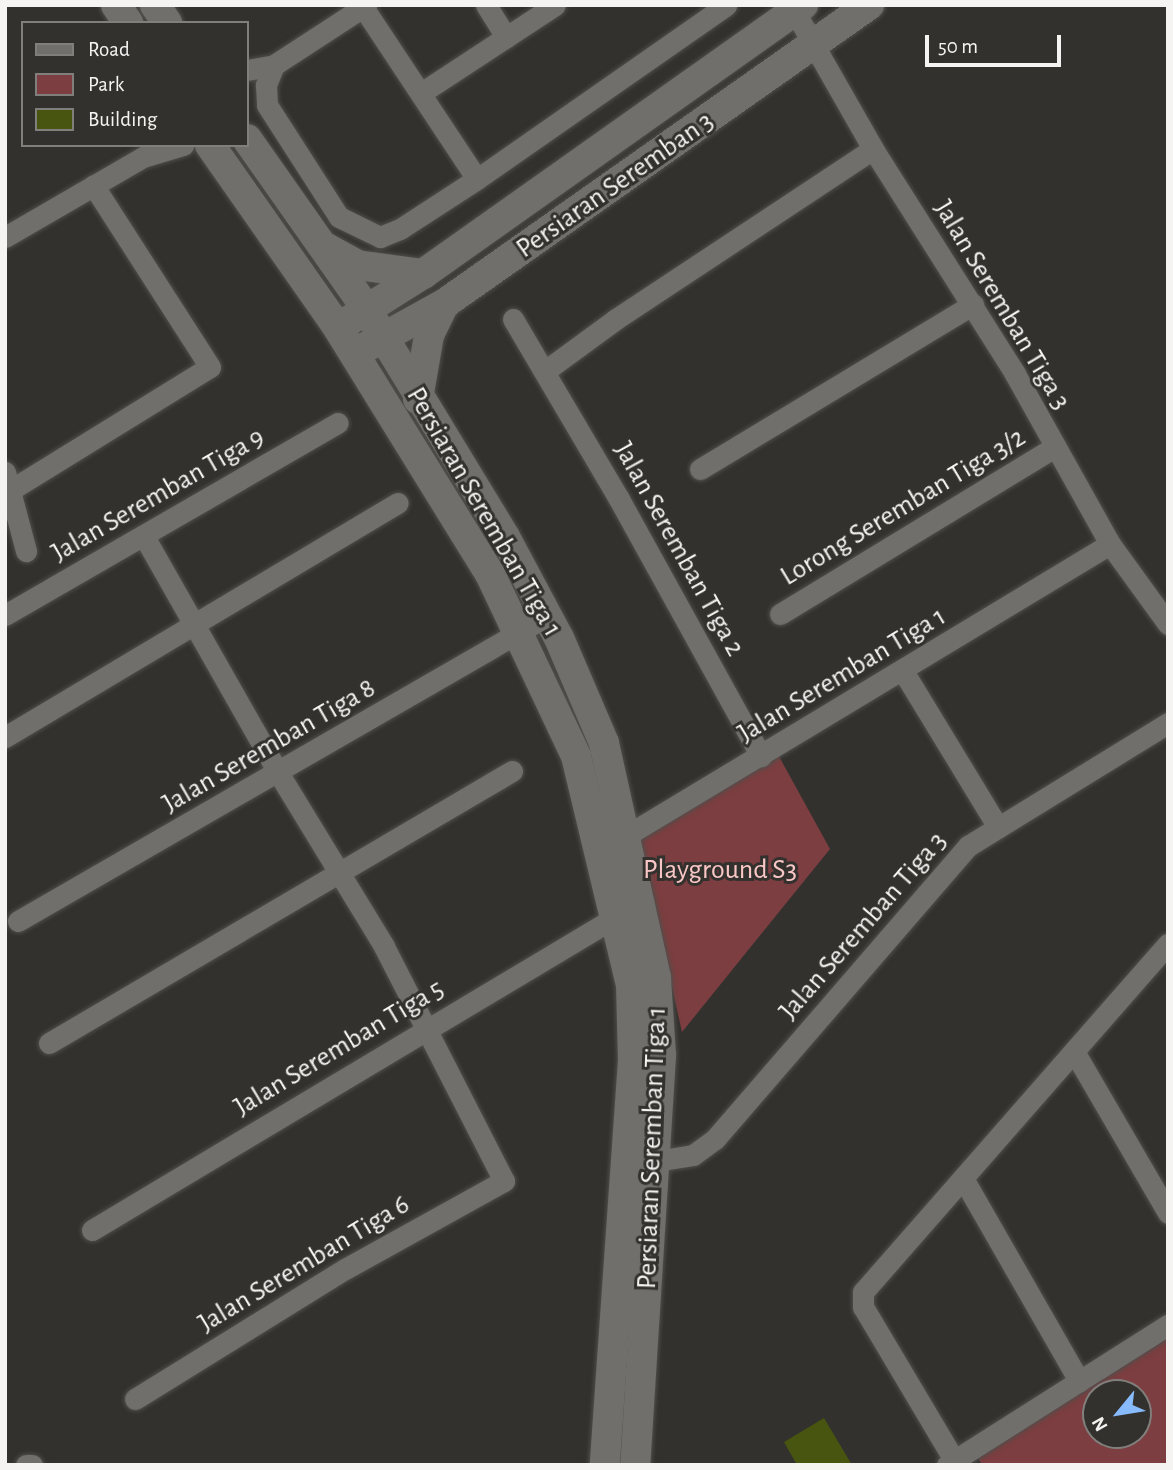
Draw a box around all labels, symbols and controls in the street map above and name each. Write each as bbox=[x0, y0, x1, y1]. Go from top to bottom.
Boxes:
legend bbox=[21, 21, 248, 147]
scale bar bbox=[928, 21, 1064, 65]
text: 50 m bbox=[938, 36, 978, 57]
text: Road bbox=[88, 39, 130, 60]
text: Park bbox=[88, 74, 124, 95]
street label: Persiaran Seremban 3 bbox=[510, 104, 720, 266]
text: Building bbox=[88, 109, 157, 130]
street label: Jalan Seremban Tiga 3 bbox=[926, 194, 1078, 416]
street label: Persiaran Seremban Tiga 1 bbox=[399, 381, 569, 643]
street label: Jalan Seremban Tiga 9 bbox=[46, 420, 270, 570]
street label: Lorong Seremban Tiga 3/2 bbox=[775, 421, 1031, 593]
street label: Jalan Seremban Tiga 2 bbox=[606, 436, 752, 662]
street label: Jalan Seremban Tiga 1 bbox=[732, 600, 952, 750]
street label: Jalan Seremban Tiga 8 bbox=[157, 671, 381, 821]
street label: Jalan Seremban Tiga 3 bbox=[772, 825, 954, 1027]
park label: Playground S3 bbox=[643, 853, 797, 887]
street label: Jalan Seremban Tiga 5 bbox=[228, 972, 450, 1124]
street label: Persiaran Seremban Tiga 1 bbox=[630, 1006, 674, 1290]
street label: Jalan Seremban Tiga 6 bbox=[192, 1188, 416, 1340]
north arrow bbox=[1082, 1379, 1152, 1449]
text: N bbox=[1089, 1413, 1112, 1434]

